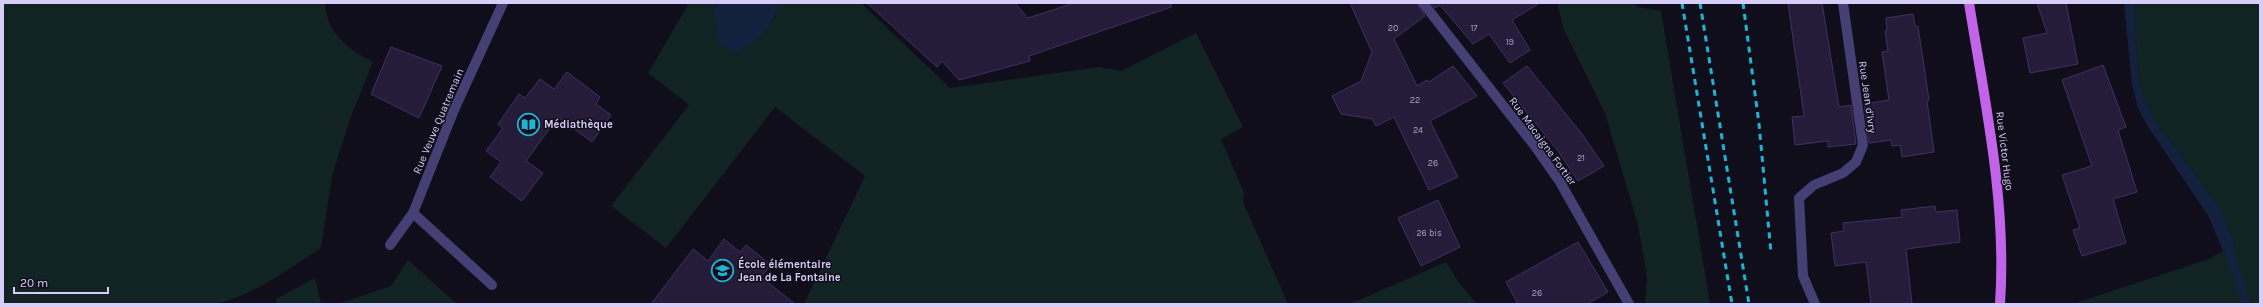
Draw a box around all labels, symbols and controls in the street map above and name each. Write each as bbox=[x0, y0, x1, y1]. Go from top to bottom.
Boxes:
house number: 20 bbox=[1388, 23, 1398, 33]
house number: 17 bbox=[1470, 23, 1478, 33]
house number: 19 bbox=[1506, 37, 1514, 47]
street label: Rue Jean d'Ivry bbox=[1856, 60, 1879, 134]
street label: Rue Veuve Quatremain bbox=[410, 66, 467, 176]
house number: 22 bbox=[1410, 95, 1420, 105]
street label: Rue Macaigne Fortier bbox=[1506, 95, 1579, 188]
library icon: Médiathèque bbox=[515, 111, 541, 137]
street label: Rue Victor Hugo bbox=[1993, 111, 2016, 191]
place label: Médiathèque bbox=[544, 118, 613, 131]
house number: 24 bbox=[1413, 125, 1423, 135]
house number: 21 bbox=[1577, 153, 1585, 163]
house number: 26 bbox=[1428, 158, 1438, 168]
house number: 26 bis bbox=[1416, 228, 1442, 238]
place label: École élémentaire Jean de La Fontaine bbox=[738, 256, 841, 284]
school or university icon: École élémentaire Jean de La Fontaine bbox=[709, 257, 735, 283]
scale bar bbox=[14, 269, 108, 295]
text: 20 m bbox=[20, 276, 48, 290]
house number: 26 bbox=[1532, 288, 1542, 298]

